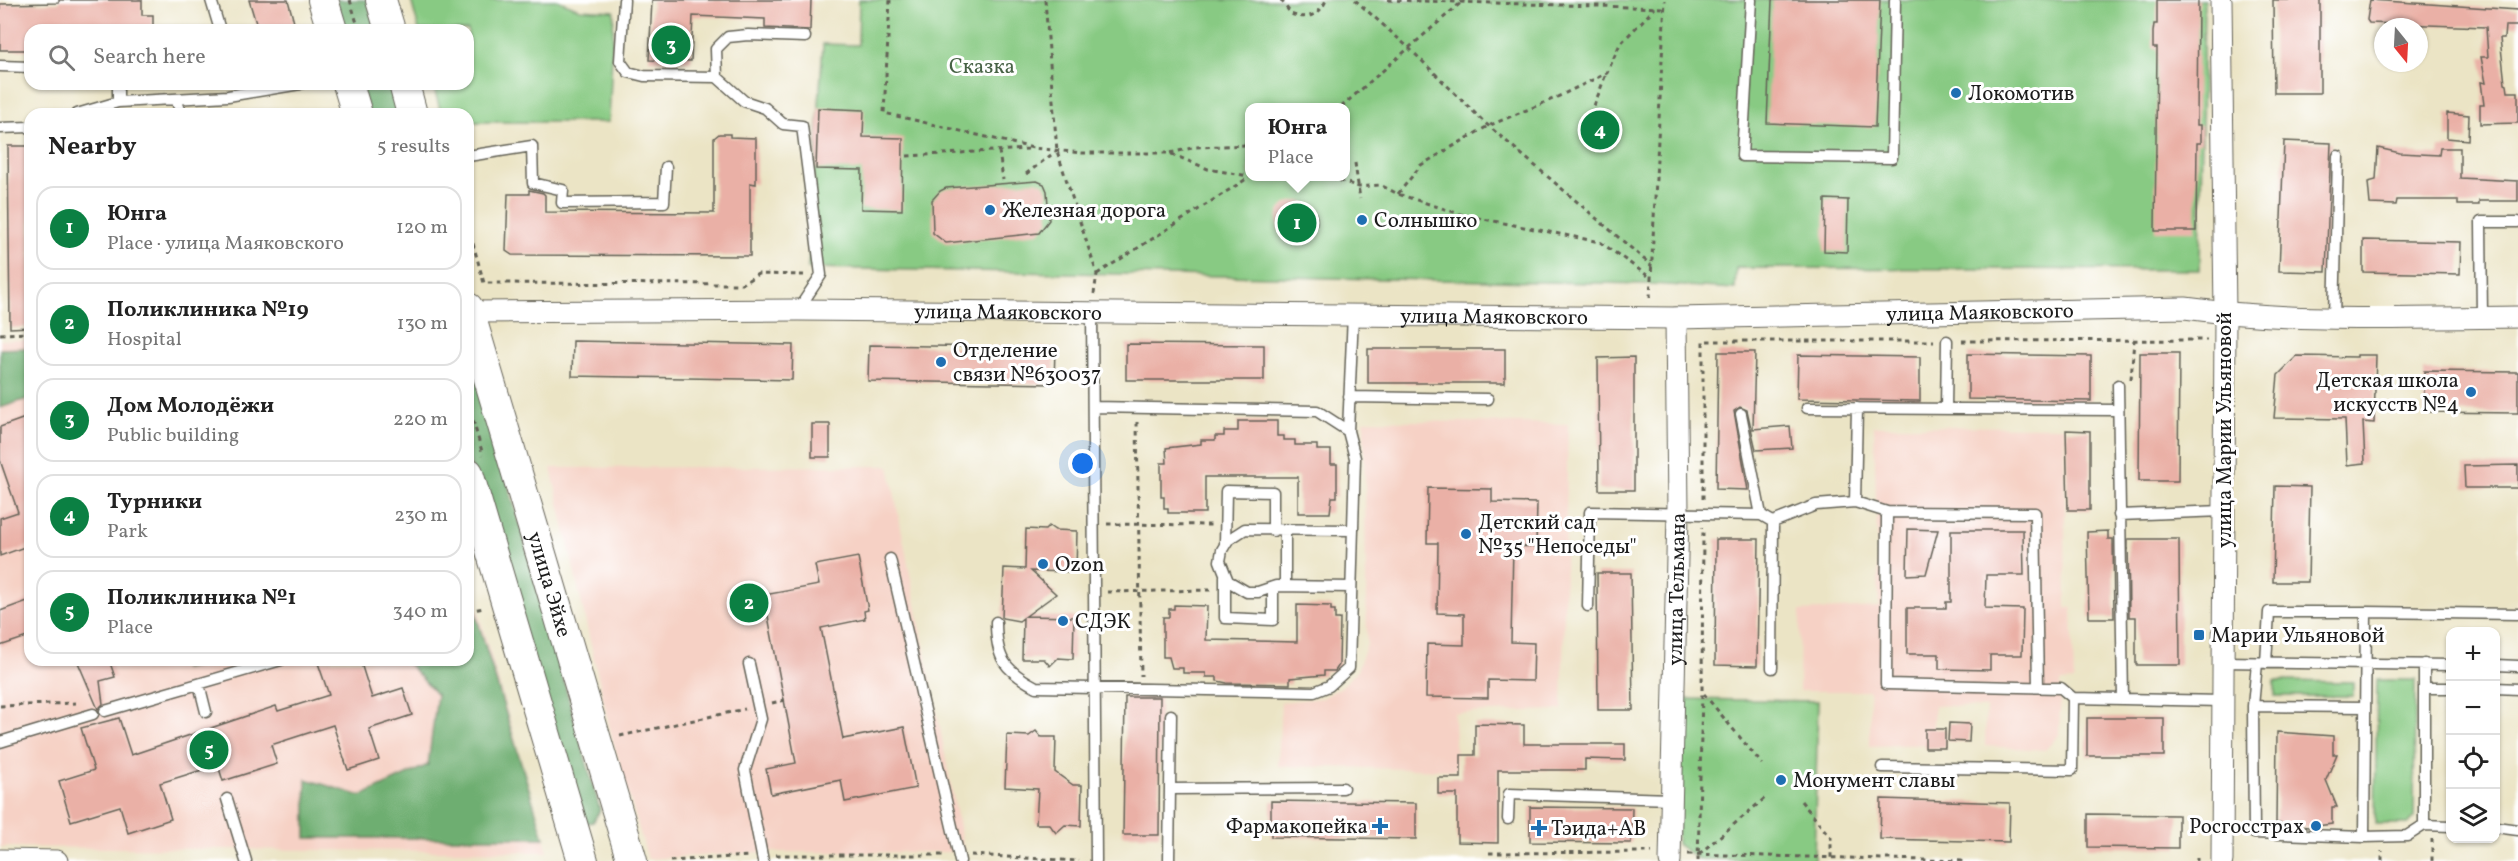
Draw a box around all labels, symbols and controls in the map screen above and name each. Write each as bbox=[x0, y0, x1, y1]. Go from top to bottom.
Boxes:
north arrow bbox=[2374, 18, 2428, 72]
pin: 3 bbox=[652, 22, 690, 68]
search box bbox=[24, 24, 474, 90]
icon: search bbox=[45, 41, 78, 74]
text: Search here bbox=[93, 42, 206, 73]
park label: Сказка bbox=[949, 53, 1015, 82]
place label: Локомотив bbox=[1968, 80, 2075, 109]
marker: Локомотив bbox=[1949, 86, 1963, 100]
popup bbox=[1245, 103, 1350, 181]
pin: 4 bbox=[1580, 108, 1620, 152]
text: Юнга bbox=[1268, 113, 1327, 144]
text: Nearby bbox=[48, 129, 137, 165]
text: 5 results bbox=[377, 133, 450, 161]
text: Place bbox=[1268, 144, 1314, 172]
place label: Железная дорога bbox=[1002, 197, 1166, 226]
text: Юнга bbox=[107, 199, 167, 230]
pin: 1 bbox=[1278, 200, 1316, 246]
marker: Железная дорога bbox=[983, 203, 997, 217]
place label: Солнышко bbox=[1374, 207, 1477, 236]
marker: Солнышко bbox=[1355, 213, 1369, 227]
text: 1 bbox=[65, 214, 74, 242]
text: 120 m bbox=[396, 214, 448, 242]
text: Place · улица Маяковского bbox=[107, 230, 344, 258]
text: Поликлиника №19 bbox=[107, 295, 309, 326]
street label: улица Маяковского bbox=[1886, 297, 2074, 330]
street label: улица Маяковского bbox=[914, 298, 1102, 329]
street label: улица Маяковского bbox=[1400, 302, 1588, 333]
text: 2 bbox=[64, 310, 75, 338]
text: 130 m bbox=[397, 310, 448, 338]
street label: улица Марии Ульяновой bbox=[2211, 312, 2240, 548]
text: Hospital bbox=[107, 326, 182, 354]
place label: Отделение связи №630037 bbox=[953, 337, 1101, 390]
marker: Отделение связи №630037 bbox=[934, 355, 948, 369]
place label: Детская школа искусств №4 bbox=[2316, 367, 2459, 420]
marker: Детская школа искусств №4 bbox=[2464, 385, 2478, 399]
text: Дом Молодёжи bbox=[107, 391, 274, 422]
text: 3 bbox=[64, 406, 75, 434]
text: 220 m bbox=[393, 406, 448, 434]
text: Public building bbox=[107, 422, 239, 450]
your location bbox=[1068, 449, 1097, 478]
text: Турники bbox=[107, 487, 202, 518]
text: 4 bbox=[63, 502, 76, 530]
text: 230 m bbox=[394, 502, 448, 530]
place label: Детский сад №35 "Непоседы" bbox=[1478, 509, 1637, 562]
street label: улица Тельмана bbox=[1661, 512, 1694, 666]
text: Park bbox=[107, 518, 148, 546]
marker: Детский сад №35 "Непоседы" bbox=[1459, 527, 1473, 541]
street label: улица Эйхе bbox=[519, 528, 578, 641]
place label: Ozon bbox=[1055, 551, 1105, 580]
marker: Ozon bbox=[1036, 557, 1050, 571]
pin: 2 bbox=[730, 580, 768, 626]
text: Поликлиника №1 bbox=[107, 583, 296, 614]
text: 5 bbox=[65, 598, 74, 626]
text: 340 m bbox=[392, 598, 448, 626]
place label: СДЭК bbox=[1075, 608, 1131, 637]
text: Place bbox=[107, 614, 153, 642]
marker: СДЭК bbox=[1056, 614, 1070, 628]
place label: Марии Ульяновой bbox=[2211, 622, 2385, 651]
map controls bbox=[2446, 627, 2500, 843]
button: + bbox=[2446, 627, 2500, 681]
marker: Марии Ульяновой bbox=[2192, 628, 2206, 642]
button: − bbox=[2446, 681, 2500, 735]
pin: 5 bbox=[190, 728, 228, 772]
button: locate bbox=[2446, 735, 2500, 789]
place label: Монумент славы bbox=[1793, 767, 1956, 796]
marker: Монумент славы bbox=[1774, 773, 1788, 787]
button: layers bbox=[2446, 789, 2500, 843]
place label: Фармакопейка bbox=[1226, 813, 1368, 842]
place label: Росгосстрах bbox=[2189, 813, 2304, 842]
place label: Тэида+АВ bbox=[1551, 815, 1646, 844]
marker: Фармакопейка bbox=[1373, 819, 1387, 833]
marker: Росгосстрах bbox=[2309, 819, 2323, 833]
marker: Тэида+АВ bbox=[1532, 821, 1546, 835]

